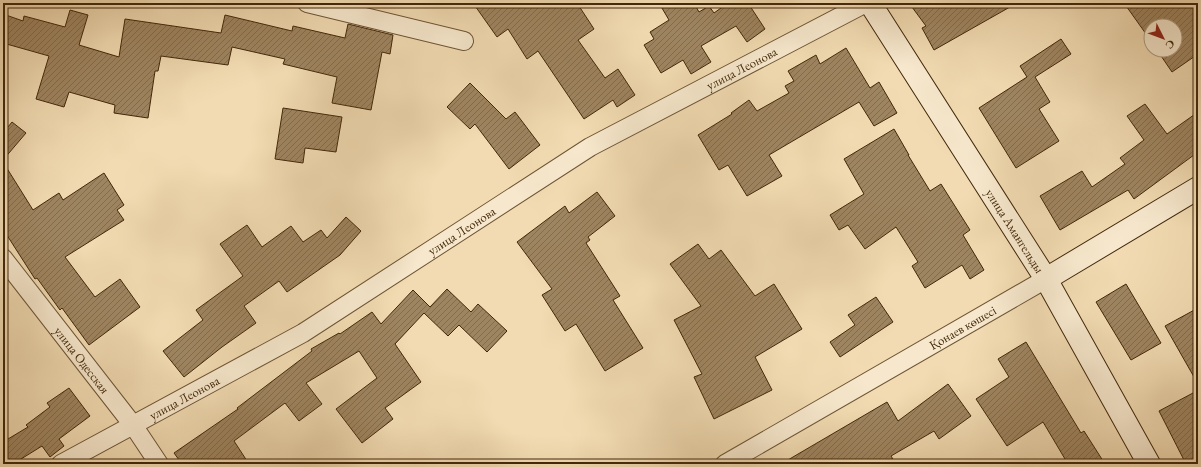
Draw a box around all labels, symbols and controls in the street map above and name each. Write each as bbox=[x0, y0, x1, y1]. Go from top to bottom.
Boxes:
north arrow bbox=[1143, 18, 1183, 58]
text: С bbox=[1162, 37, 1178, 52]
street label: улица Леонова bbox=[703, 42, 780, 93]
street label: улица Амангельды bbox=[982, 185, 1048, 276]
street label: улица Леонова bbox=[424, 202, 499, 259]
street label: Қонаев көшесі bbox=[926, 301, 999, 353]
street label: улица Одесская bbox=[51, 323, 114, 397]
street label: улица Леонова bbox=[146, 371, 223, 423]

